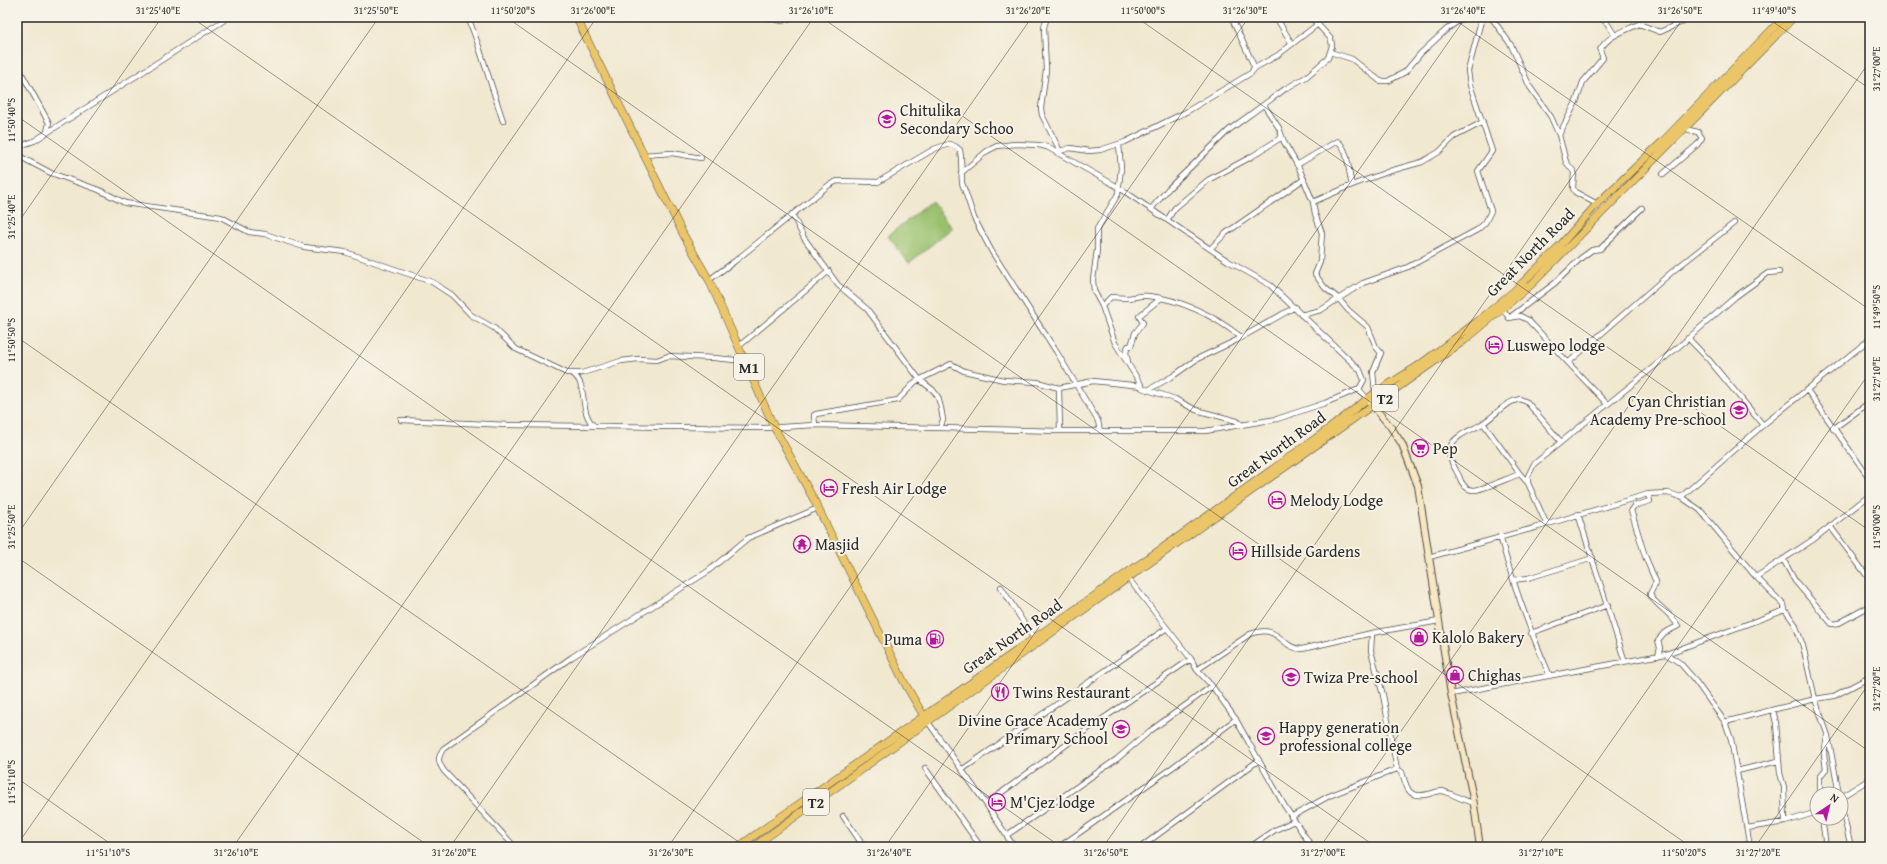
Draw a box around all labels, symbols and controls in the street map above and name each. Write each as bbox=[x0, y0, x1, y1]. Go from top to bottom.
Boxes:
text: 31°25'40"E bbox=[136, 3, 180, 18]
text: 31°25'50"E bbox=[354, 3, 398, 18]
text: 11°50'20"S bbox=[491, 3, 535, 18]
text: 31°26'00"E bbox=[571, 3, 615, 18]
text: 31°26'10"E bbox=[789, 3, 833, 18]
text: 31°26'20"E bbox=[1006, 3, 1050, 18]
text: 11°50'00"S bbox=[1121, 3, 1165, 18]
text: 31°26'30"E bbox=[1223, 3, 1267, 18]
text: 31°26'40"E bbox=[1441, 3, 1485, 18]
text: 31°26'50"E bbox=[1658, 3, 1702, 18]
text: 11°49'40"S bbox=[1752, 3, 1796, 18]
text: 31°27'00"E bbox=[1869, 47, 1884, 91]
text: 11°50'40"S bbox=[4, 98, 19, 142]
place label: Chitulika Secondary Schoo bbox=[900, 98, 1014, 140]
school or university icon: Chitulika Secondary Schoo bbox=[877, 109, 897, 129]
text: 31°25'40"E bbox=[4, 195, 19, 239]
street label: Great North Road bbox=[1480, 202, 1580, 302]
text: 11°49'50"S bbox=[1869, 285, 1884, 329]
text: 11°50'50"S bbox=[4, 318, 19, 362]
place label: Luswepo lodge bbox=[1507, 333, 1605, 357]
hotel icon: Luswepo lodge bbox=[1484, 335, 1504, 355]
road number: M1 bbox=[734, 354, 764, 380]
text: 31°27'10"E bbox=[1869, 357, 1884, 401]
road number: T2 bbox=[1372, 385, 1398, 411]
place label: Cyan Christian Academy Pre-school bbox=[1590, 389, 1727, 431]
school or university icon: Cyan Christian Academy Pre-school bbox=[1729, 400, 1749, 420]
street label: Great North Road bbox=[1222, 405, 1331, 493]
place label: Pep bbox=[1433, 436, 1458, 460]
supermarket icon: Pep bbox=[1410, 438, 1430, 458]
place label: Fresh Air Lodge bbox=[842, 476, 947, 500]
hotel icon: Fresh Air Lodge bbox=[819, 478, 839, 498]
place label: Melody Lodge bbox=[1290, 488, 1383, 512]
hotel icon: Melody Lodge bbox=[1267, 490, 1287, 510]
text: 31°25'50"E bbox=[4, 505, 19, 549]
text: 11°50'00"S bbox=[1869, 505, 1884, 549]
place label: Masjid bbox=[815, 532, 860, 556]
temple icon: Masjid bbox=[792, 534, 812, 554]
place label: Hillside Gardens bbox=[1251, 539, 1360, 563]
hotel icon: Hillside Gardens bbox=[1228, 541, 1248, 561]
street label: Great North Road bbox=[957, 592, 1067, 679]
place label: Kalolo Bakery bbox=[1432, 625, 1524, 649]
place label: Puma bbox=[884, 627, 922, 651]
shop icon: Kalolo Bakery bbox=[1409, 627, 1429, 647]
fuel station icon: Puma bbox=[925, 629, 945, 649]
place label: Chighas bbox=[1468, 663, 1521, 687]
place label: Twiza Pre-school bbox=[1304, 665, 1418, 689]
shop icon: Chighas bbox=[1445, 665, 1465, 685]
school or university icon: Twiza Pre-school bbox=[1281, 667, 1301, 687]
text: 31°27'20"E bbox=[1869, 667, 1884, 711]
place label: Twins Restaurant bbox=[1013, 680, 1131, 704]
restaurant icon: Twins Restaurant bbox=[990, 682, 1010, 702]
place label: Divine Grace Academy Primary School bbox=[958, 708, 1109, 750]
place label: Happy generation professional college bbox=[1279, 715, 1412, 757]
school or university icon: Divine Grace Academy Primary School bbox=[1111, 719, 1131, 739]
school or university icon: Happy generation professional college bbox=[1256, 726, 1276, 746]
text: 11°51'10"S bbox=[4, 760, 19, 804]
north arrow bbox=[1809, 786, 1849, 826]
road number: T2 bbox=[803, 789, 829, 815]
text: N bbox=[1827, 789, 1843, 807]
place label: M'Cjez lodge bbox=[1010, 790, 1095, 814]
hotel icon: M'Cjez lodge bbox=[987, 792, 1007, 812]
text: 11°51'10"S bbox=[86, 845, 130, 860]
text: 31°26'10"E bbox=[214, 845, 258, 860]
text: 31°26'20"E bbox=[432, 845, 476, 860]
text: 31°26'30"E bbox=[649, 845, 693, 860]
text: 31°26'40"E bbox=[867, 845, 911, 860]
text: 31°26'50"E bbox=[1084, 845, 1128, 860]
text: 31°27'00"E bbox=[1301, 845, 1345, 860]
text: 31°27'10"E bbox=[1519, 845, 1563, 860]
text: 11°50'20"S bbox=[1662, 845, 1706, 860]
text: 31°27'20"E bbox=[1736, 845, 1780, 860]

